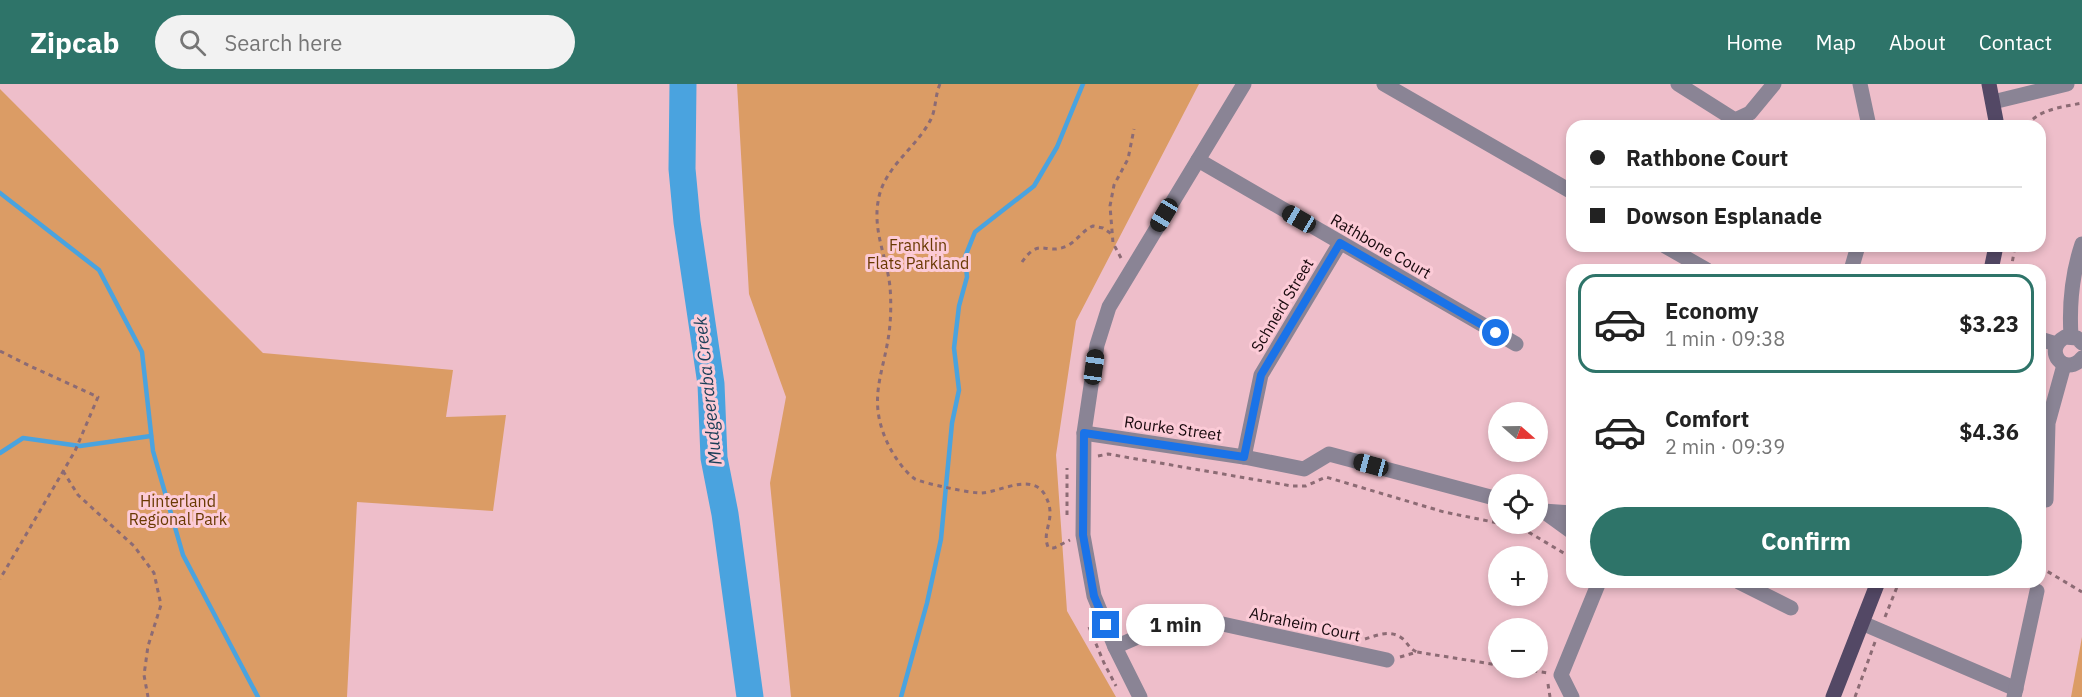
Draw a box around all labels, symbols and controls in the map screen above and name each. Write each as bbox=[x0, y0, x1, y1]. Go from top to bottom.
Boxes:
search box bbox=[155, 15, 575, 69]
text: Zipcab bbox=[30, 24, 119, 61]
icon: search bbox=[176, 26, 209, 59]
text: Search here bbox=[224, 28, 342, 57]
text: Home bbox=[1726, 28, 1783, 56]
text: Map bbox=[1816, 28, 1856, 56]
text: About bbox=[1889, 28, 1946, 56]
text: Contact bbox=[1979, 28, 2052, 56]
text: Rathbone Court bbox=[1626, 143, 1788, 172]
car bbox=[1147, 195, 1181, 235]
text: Dowson Esplanade bbox=[1626, 201, 1822, 230]
car bbox=[1279, 202, 1319, 236]
street label: Rathbone Court bbox=[1327, 209, 1435, 283]
park label: Franklin Flats Parkland bbox=[867, 235, 969, 273]
street label: Schneid Street bbox=[1246, 255, 1318, 355]
text: Economy bbox=[1665, 296, 1759, 325]
icon: car bbox=[1593, 297, 1647, 351]
text: $3.23 bbox=[1959, 309, 2019, 338]
water label: Mudgeeraba Creek bbox=[688, 315, 727, 466]
route start bbox=[1482, 319, 1509, 346]
text: 1 min · 09:38 bbox=[1665, 325, 1785, 352]
car bbox=[1083, 348, 1105, 386]
north arrow bbox=[1488, 402, 1548, 462]
map controls bbox=[1488, 402, 1548, 678]
text: Comfort bbox=[1665, 404, 1749, 433]
icon: car bbox=[1593, 405, 1647, 459]
street label: Rourke Street bbox=[1123, 411, 1223, 445]
text: $4.36 bbox=[1959, 417, 2019, 446]
text: 2 min · 09:39 bbox=[1665, 433, 1785, 460]
car bbox=[1351, 452, 1391, 478]
button: locate bbox=[1488, 474, 1548, 534]
park label: Hinterland Regional Park bbox=[129, 491, 228, 529]
button: Confirm bbox=[1590, 507, 2022, 576]
button: + bbox=[1488, 546, 1548, 606]
street label: Abraheim Court bbox=[1248, 602, 1362, 646]
callout: 1 min bbox=[1127, 604, 1226, 646]
route end bbox=[1092, 611, 1119, 638]
text: 1 min bbox=[1149, 611, 1202, 638]
button: − bbox=[1488, 618, 1548, 678]

